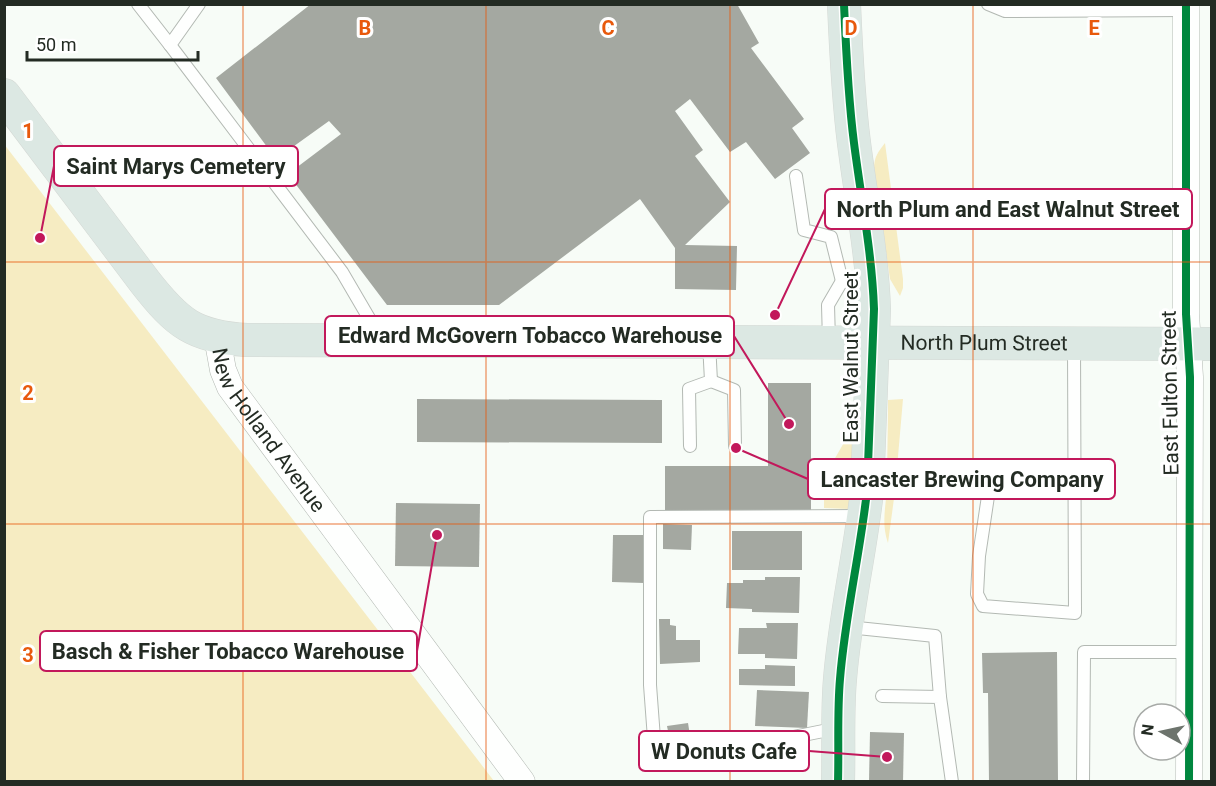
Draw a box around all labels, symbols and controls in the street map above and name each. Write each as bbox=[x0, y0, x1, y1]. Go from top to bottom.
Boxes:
text: B bbox=[359, 16, 371, 40]
text: C bbox=[601, 16, 615, 40]
text: D bbox=[845, 16, 858, 40]
text: E bbox=[1088, 16, 1100, 40]
scale bar bbox=[27, 24, 198, 62]
text: 50 m bbox=[36, 34, 76, 55]
text: 1 bbox=[22, 119, 34, 143]
callout: Saint Marys Cemetery bbox=[54, 146, 298, 186]
text: Saint Marys Cemetery bbox=[66, 154, 287, 179]
callout: North Plum and East Walnut Street bbox=[825, 189, 1192, 229]
text: North Plum and East Walnut Street bbox=[836, 197, 1180, 222]
street label: East Walnut Street bbox=[839, 271, 863, 443]
street label: East Fulton Street bbox=[1157, 310, 1183, 476]
callout: Edward McGovern Tobacco Warehouse bbox=[325, 316, 734, 356]
text: Edward McGovern Tobacco Warehouse bbox=[338, 323, 722, 348]
street label: North Plum Street bbox=[900, 331, 1068, 355]
street label: New Holland Avenue bbox=[207, 346, 330, 517]
text: 2 bbox=[22, 381, 34, 405]
callout: Lancaster Brewing Company bbox=[808, 459, 1115, 499]
text: Lancaster Brewing Company bbox=[821, 467, 1104, 492]
callout: Basch & Fisher Tobacco Warehouse bbox=[40, 631, 417, 671]
text: Basch & Fisher Tobacco Warehouse bbox=[52, 639, 404, 664]
text: 3 bbox=[22, 643, 34, 667]
north arrow bbox=[1132, 702, 1192, 762]
text: N bbox=[1137, 723, 1158, 737]
callout: W Donuts Cafe bbox=[639, 731, 809, 771]
text: W Donuts Cafe bbox=[651, 739, 797, 764]

